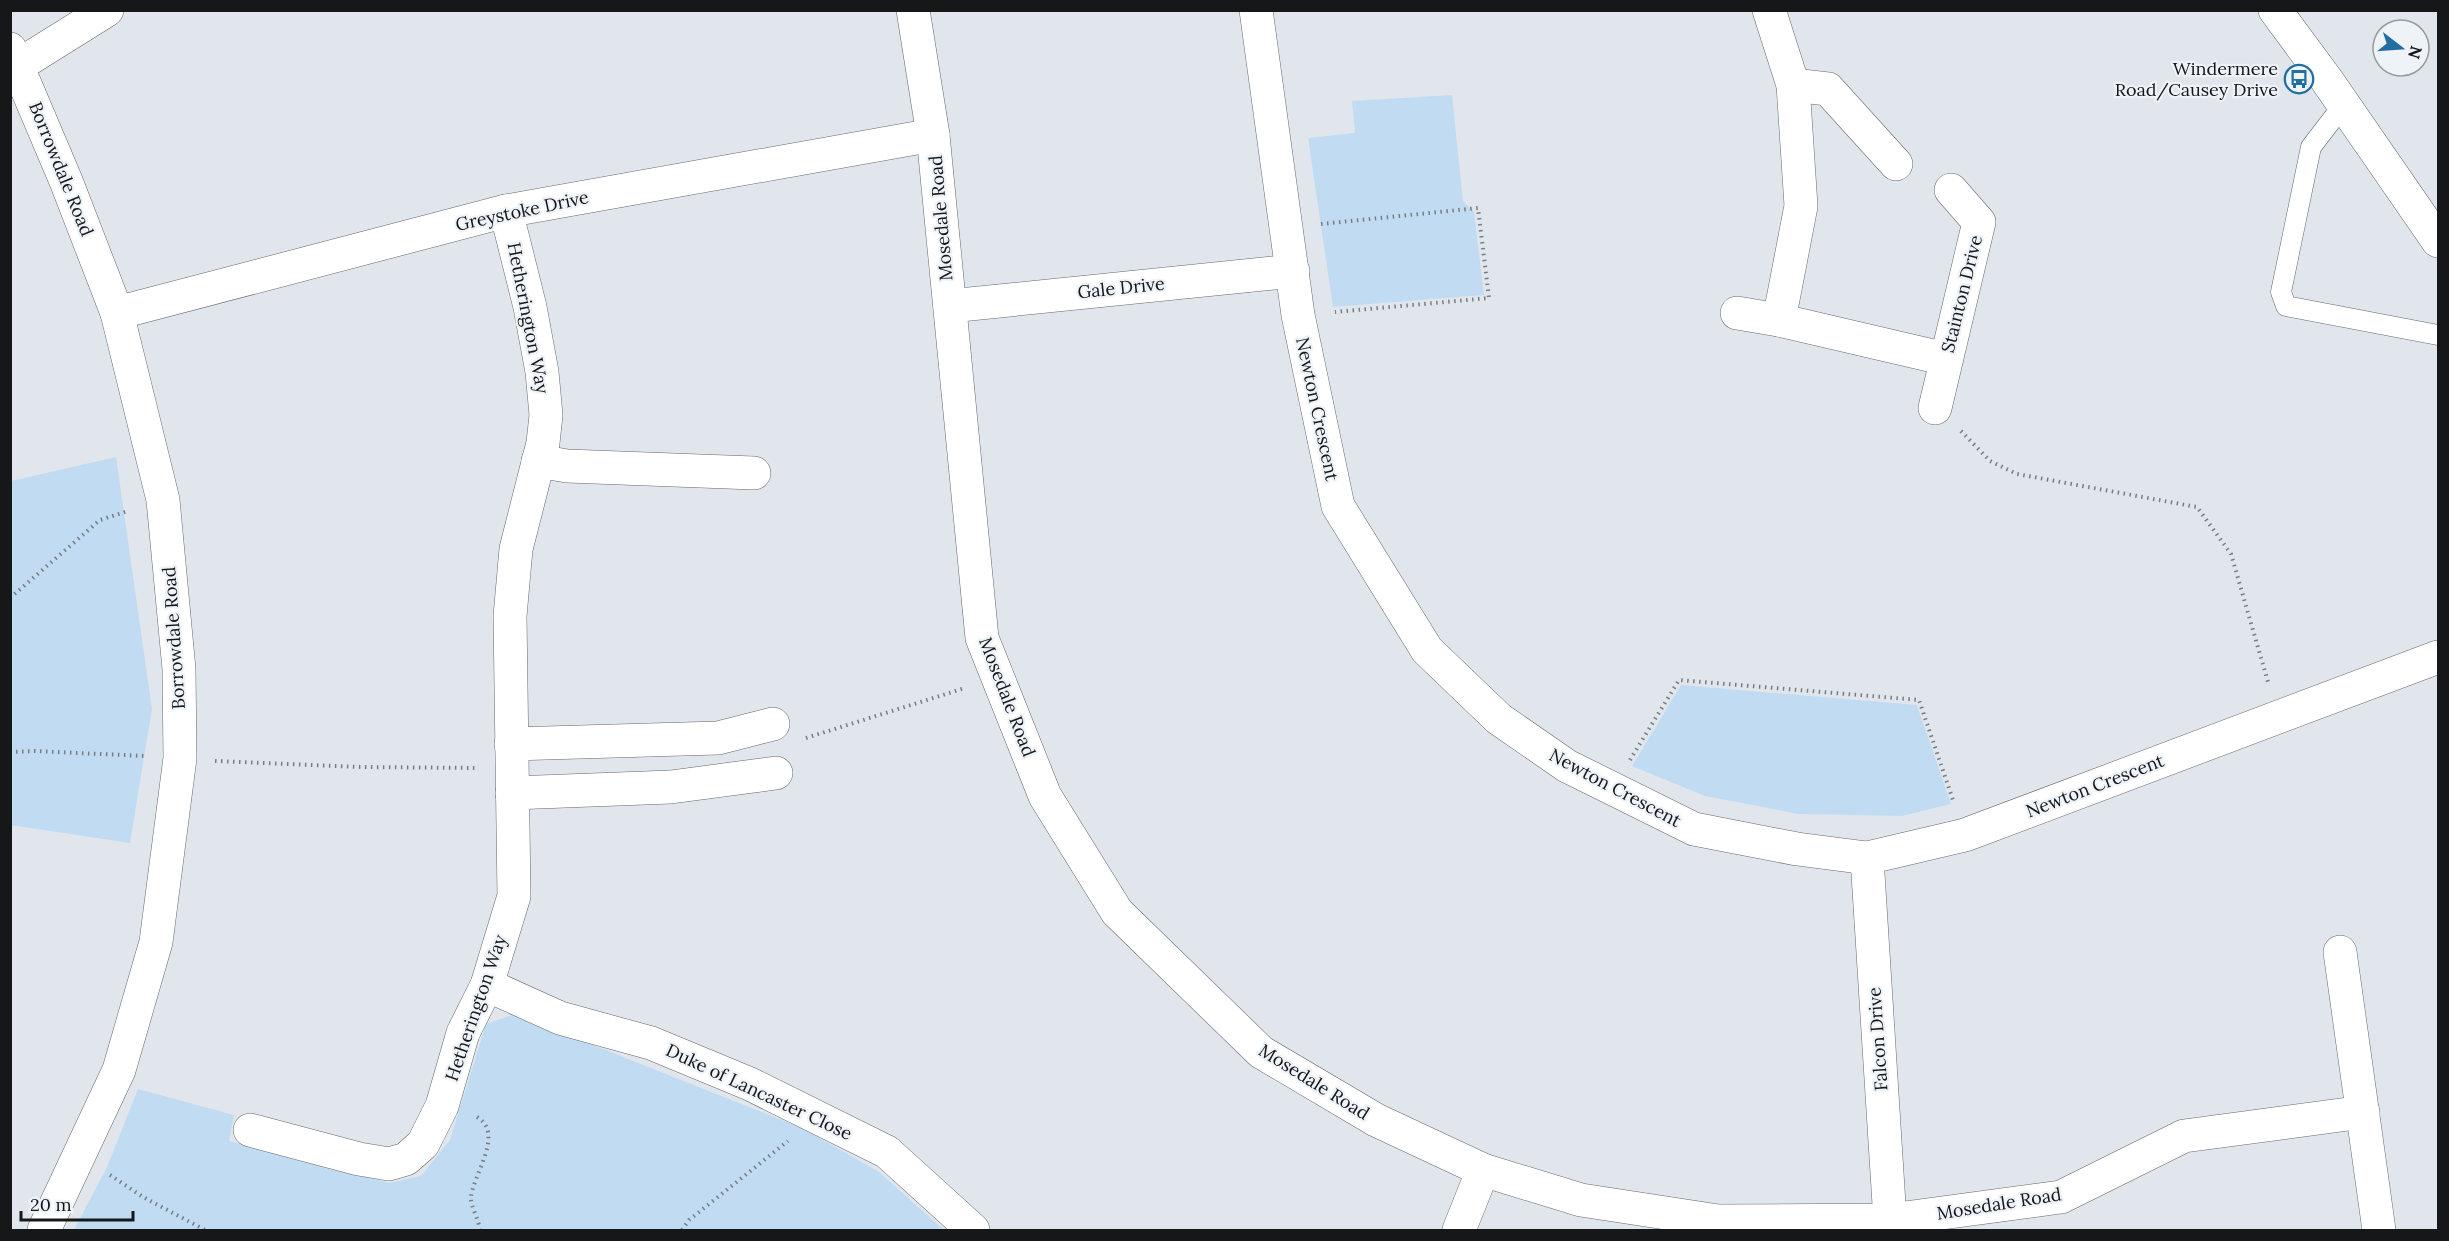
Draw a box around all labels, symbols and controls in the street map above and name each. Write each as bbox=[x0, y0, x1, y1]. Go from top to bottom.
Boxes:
north arrow bbox=[2371, 18, 2431, 78]
text: N bbox=[2404, 44, 2427, 61]
place label: Windermere Road/Causey Drive bbox=[2115, 57, 2278, 101]
bus stop icon: Windermere Road/Causey Drive bbox=[2283, 63, 2315, 95]
street label: Borrowdale Road bbox=[24, 98, 99, 240]
street label: Mosedale Road bbox=[924, 154, 957, 282]
street label: Greystoke Drive bbox=[453, 185, 591, 236]
street label: Stainton Drive bbox=[1936, 232, 1987, 355]
street label: Hetherington Way bbox=[503, 240, 555, 396]
street label: Gale Drive bbox=[1076, 271, 1166, 304]
street label: Newton Crescent bbox=[1291, 335, 1344, 483]
street label: Borrowdale Road bbox=[157, 566, 190, 710]
street label: Mosedale Road bbox=[974, 634, 1041, 760]
street label: Newton Crescent bbox=[1545, 743, 1685, 832]
street label: Newton Crescent bbox=[2022, 749, 2167, 822]
street label: Hetherington Way bbox=[440, 931, 512, 1084]
street label: Falcon Drive bbox=[1862, 986, 1893, 1092]
street label: Duke of Lancaster Close bbox=[662, 1038, 856, 1145]
street label: Mosedale Road bbox=[1255, 1038, 1374, 1125]
street label: Mosedale Road bbox=[1935, 1182, 2063, 1225]
scale bar bbox=[21, 1184, 134, 1222]
text: 20 m bbox=[30, 1193, 72, 1216]

